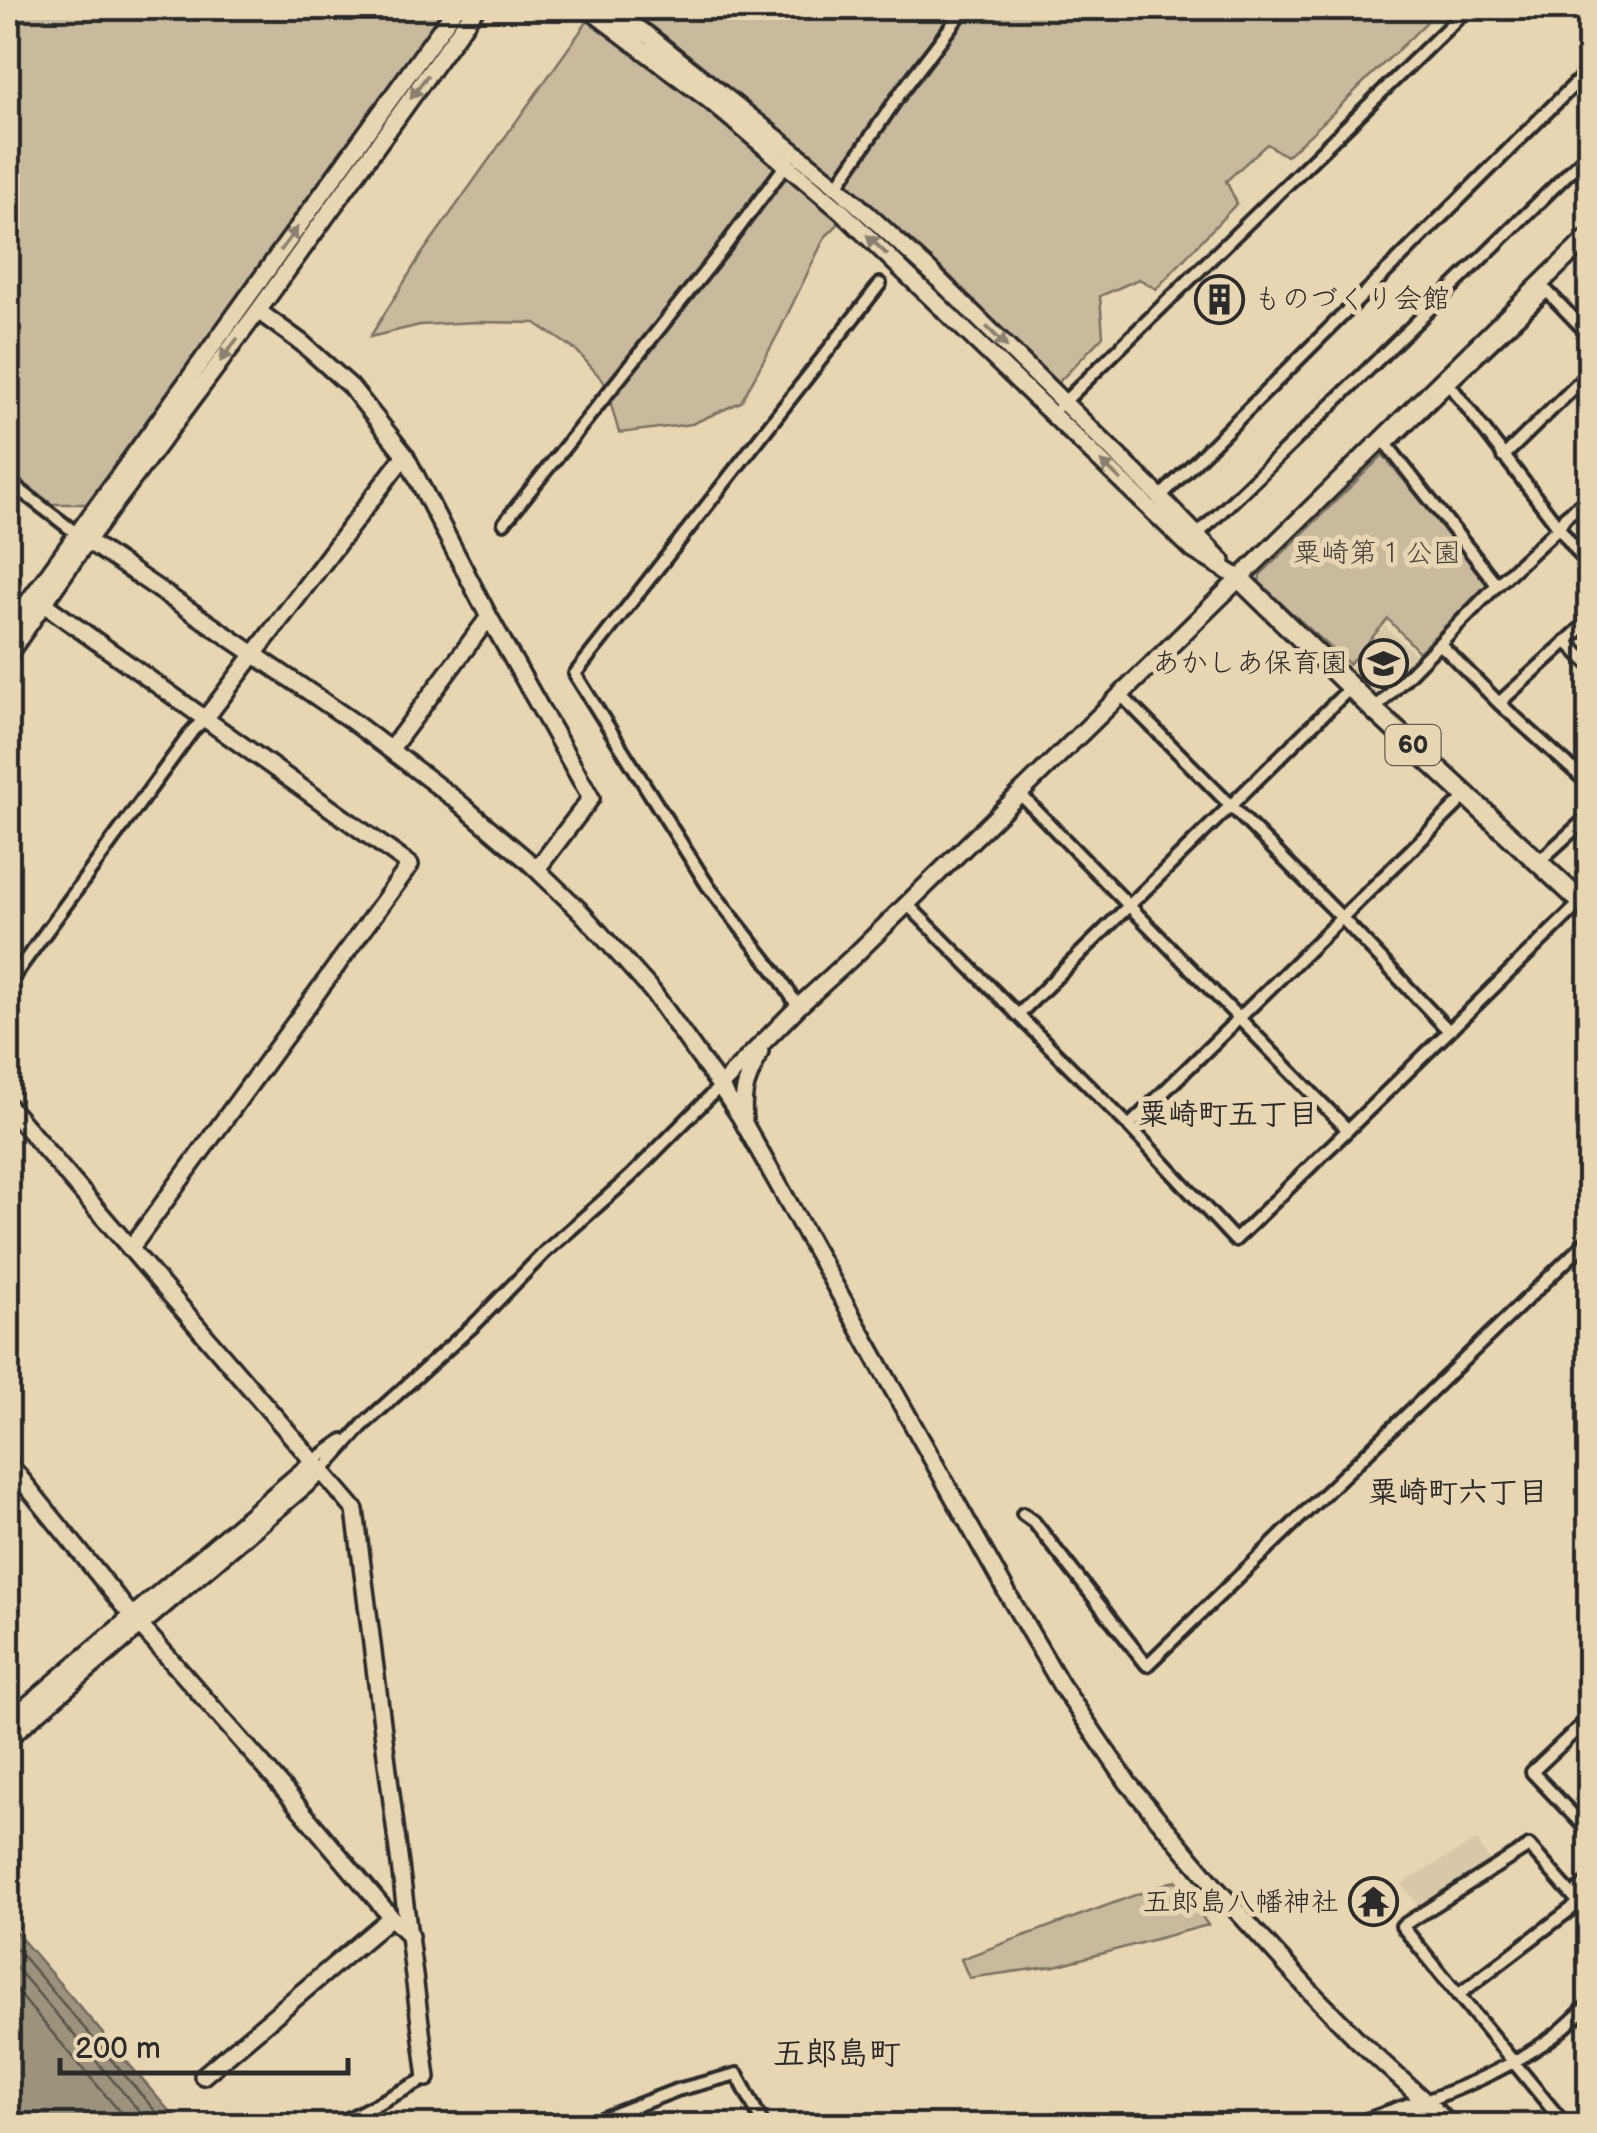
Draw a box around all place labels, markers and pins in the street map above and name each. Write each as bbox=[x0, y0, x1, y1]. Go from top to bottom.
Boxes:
building icon: ものづくり会館 bbox=[1193, 273, 1245, 325]
place label: ものづくり会館 bbox=[1254, 283, 1450, 316]
school or university icon: あかしあ保育園 bbox=[1357, 637, 1409, 689]
place label: あかしあ保育園 bbox=[1152, 647, 1348, 680]
temple icon: 五郎島八幡神社 bbox=[1348, 1876, 1400, 1928]
place label: 五郎島八幡神社 bbox=[1143, 1886, 1339, 1919]

